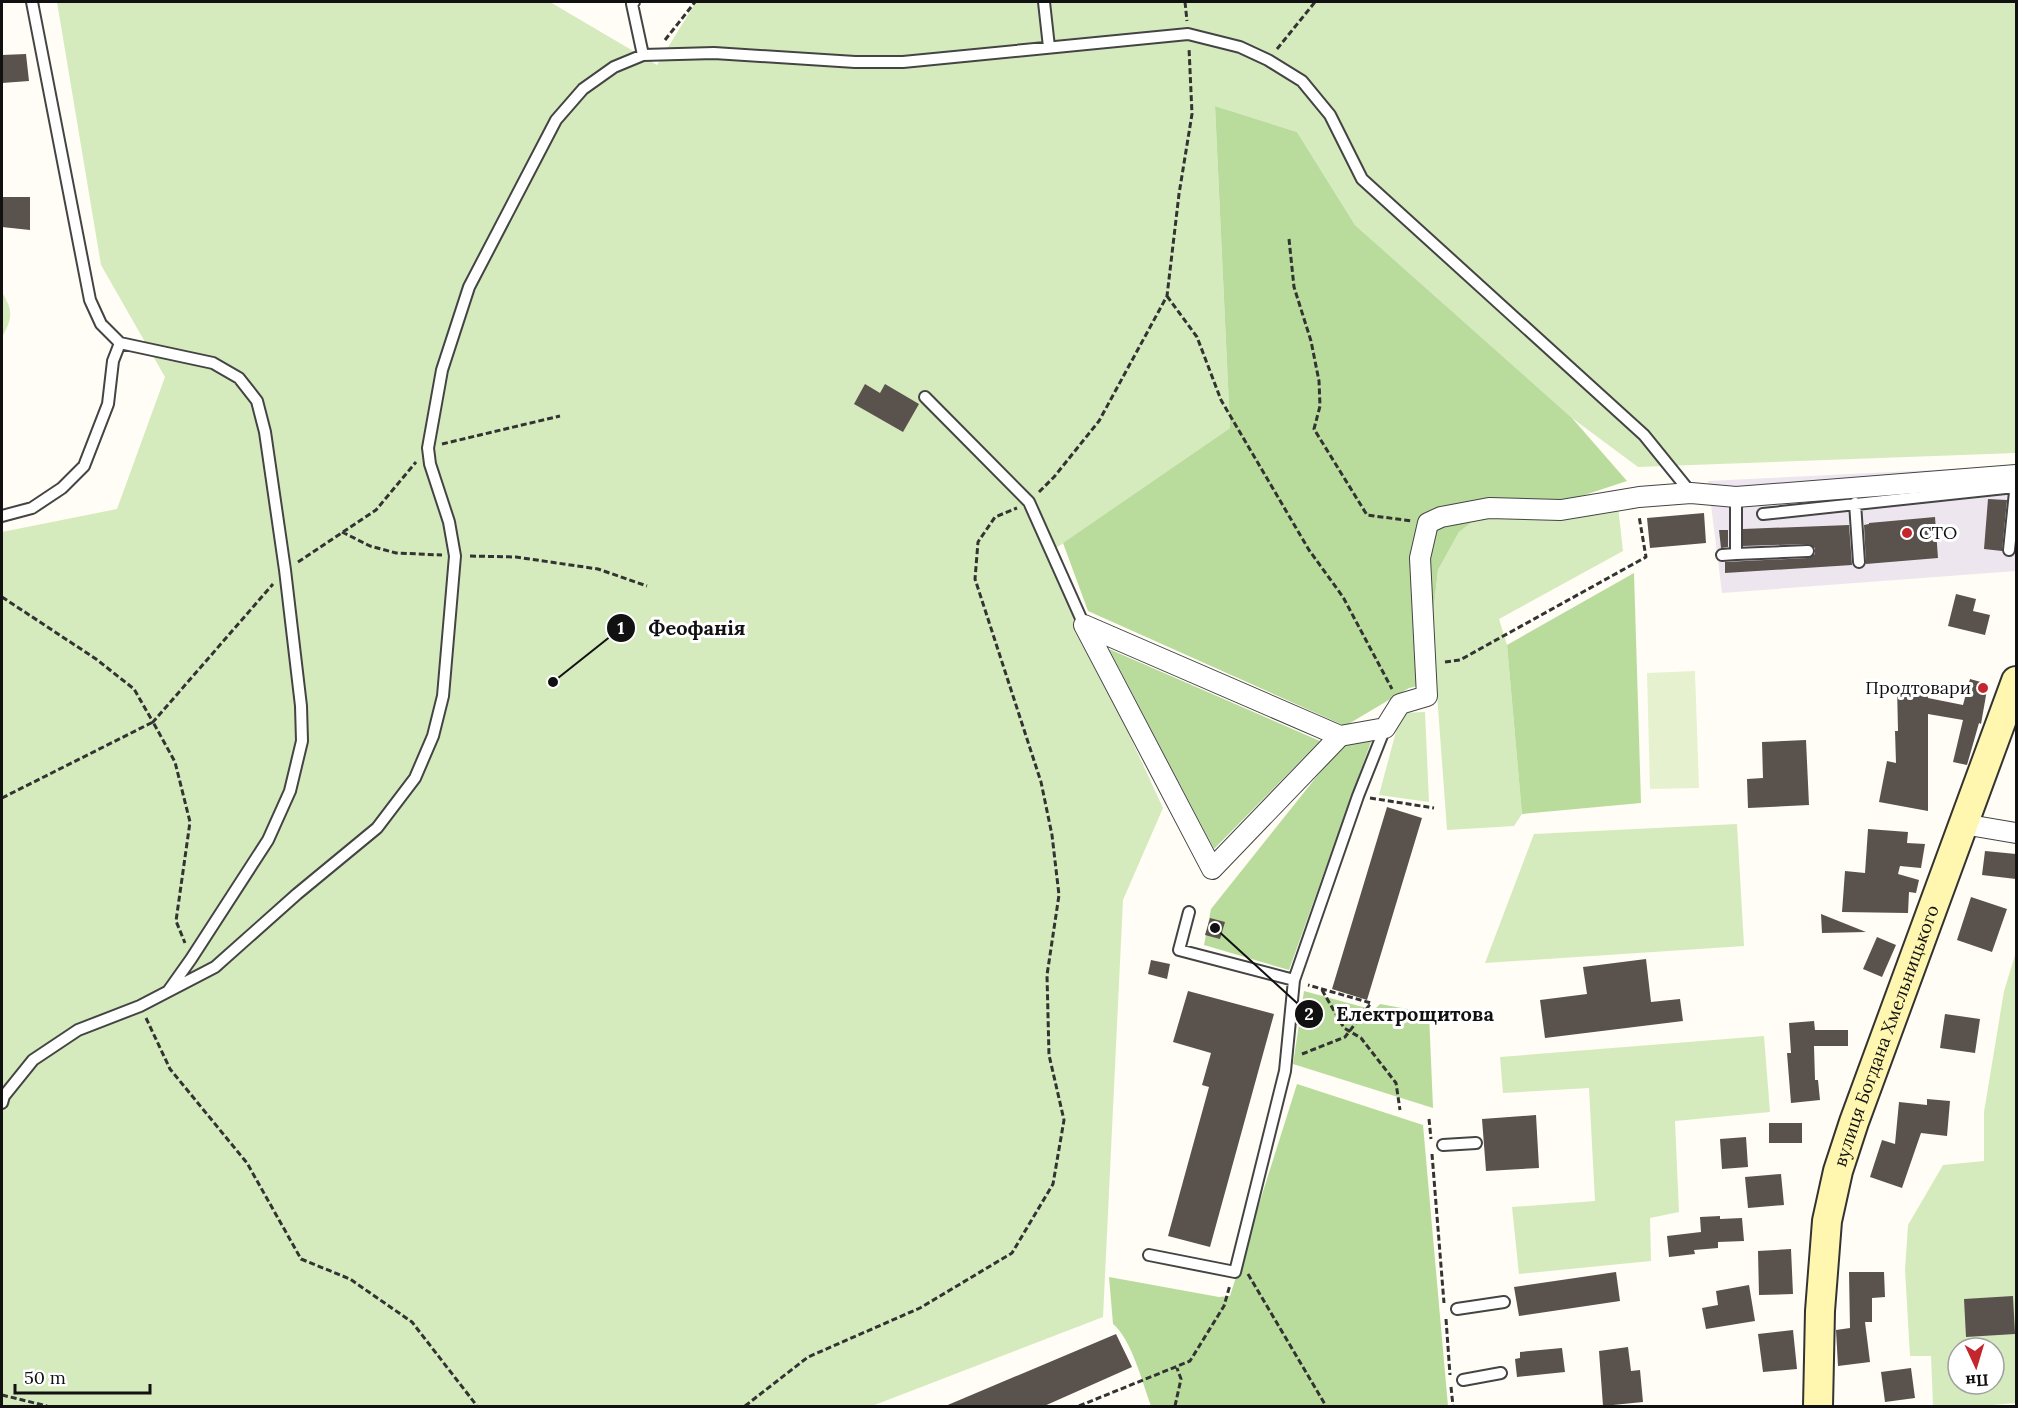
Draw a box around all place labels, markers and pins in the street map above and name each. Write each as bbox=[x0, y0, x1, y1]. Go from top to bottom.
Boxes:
place label: СТО bbox=[1919, 521, 1957, 544]
marker: СТО bbox=[1900, 526, 1914, 540]
callout: Феофанія bbox=[606, 609, 757, 647]
place label: Продтовари bbox=[1865, 676, 1971, 699]
marker: Продтовари bbox=[1976, 681, 1990, 695]
callout: Електрощитова bbox=[1294, 995, 1506, 1033]

